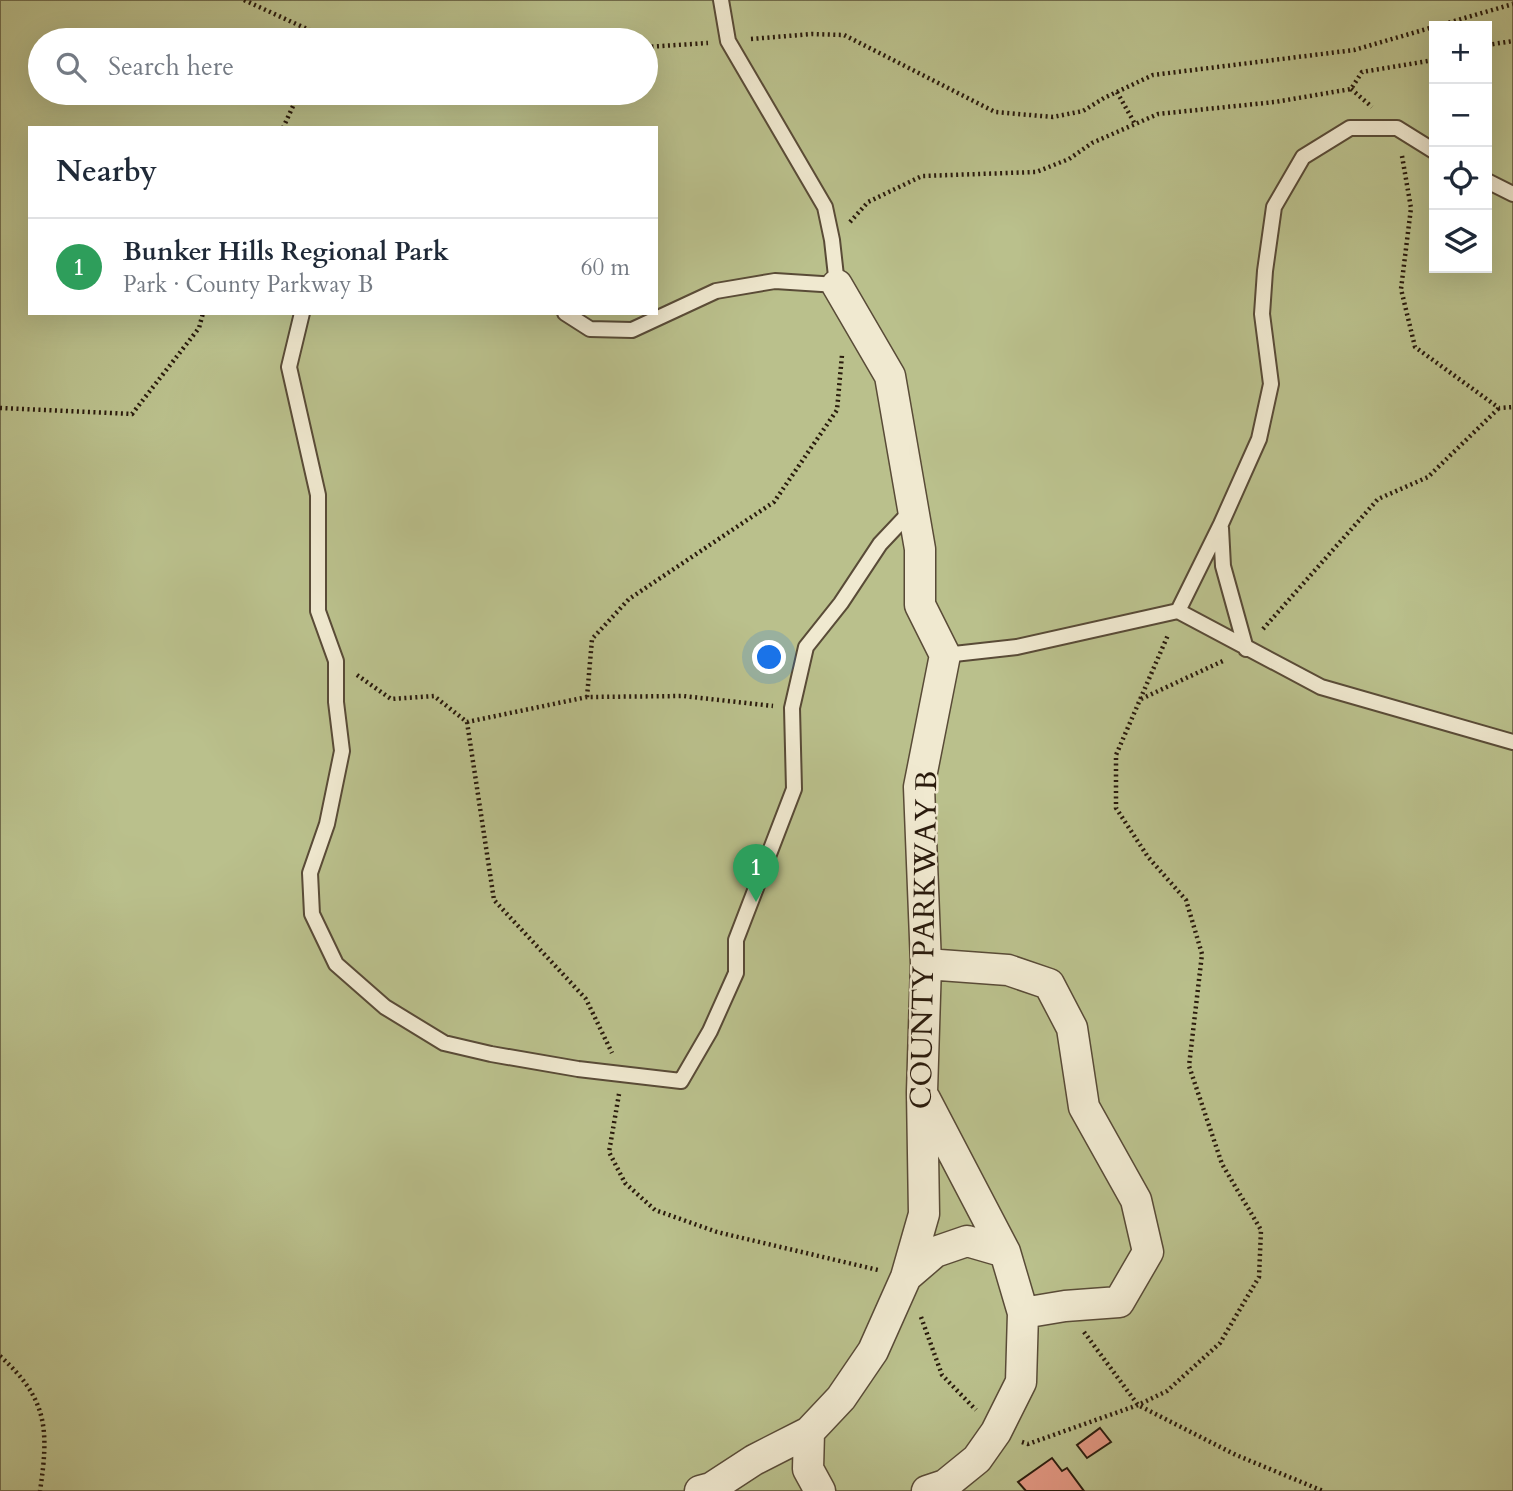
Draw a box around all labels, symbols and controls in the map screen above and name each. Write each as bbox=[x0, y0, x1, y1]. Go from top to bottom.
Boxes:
map controls bbox=[1429, 21, 1492, 273]
button: + bbox=[1429, 21, 1492, 84]
search box bbox=[28, 28, 658, 105]
icon: search bbox=[52, 48, 90, 86]
text: Search here bbox=[108, 49, 234, 84]
button: − bbox=[1429, 84, 1492, 147]
button: locate bbox=[1429, 147, 1492, 210]
text: Nearby bbox=[56, 151, 157, 192]
button: layers bbox=[1429, 210, 1492, 273]
text: Bunker Hills Regional Park bbox=[123, 234, 449, 269]
text: 1 bbox=[73, 252, 85, 283]
text: 60 m bbox=[581, 252, 630, 283]
text: Park · County Parkway B bbox=[123, 269, 373, 300]
your location bbox=[752, 640, 786, 674]
street label: COUNTY PARKWAY B bbox=[901, 770, 947, 1110]
pin: 1 bbox=[733, 844, 779, 902]

